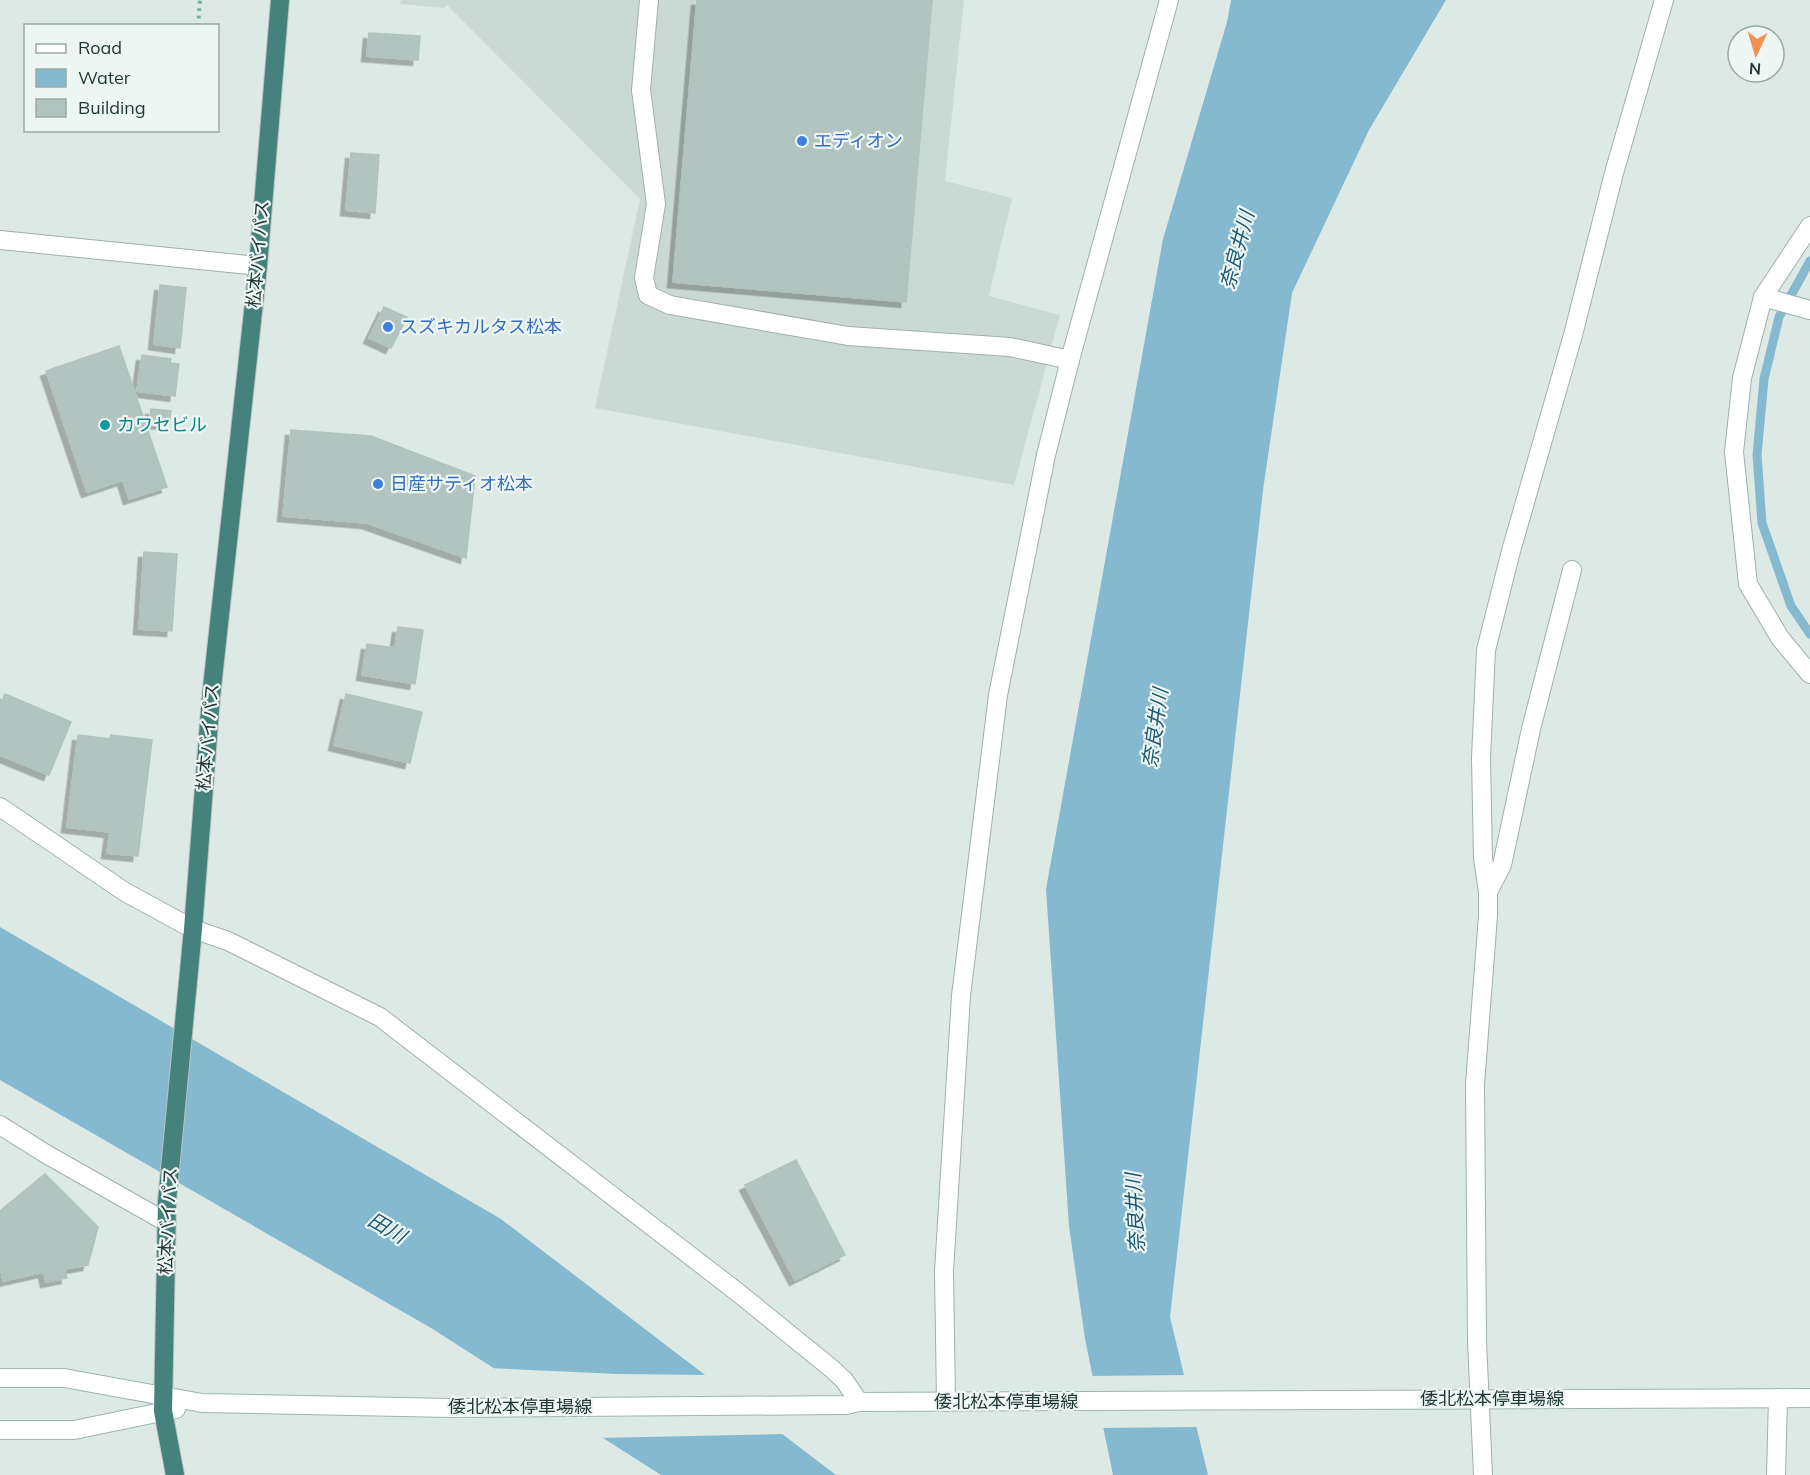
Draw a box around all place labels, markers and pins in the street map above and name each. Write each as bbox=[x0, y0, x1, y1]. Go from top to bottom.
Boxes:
place label: エディオン bbox=[814, 129, 903, 152]
marker: エディオン bbox=[795, 134, 809, 148]
place label: スズキカルタス松本 bbox=[400, 315, 562, 338]
marker: スズキカルタス松本 bbox=[381, 320, 395, 334]
place label: カワセビル bbox=[117, 413, 207, 436]
marker: カワセビル bbox=[98, 418, 112, 432]
place label: 日産サティオ松本 bbox=[390, 472, 533, 495]
marker: 日産サティオ松本 bbox=[371, 477, 385, 491]

